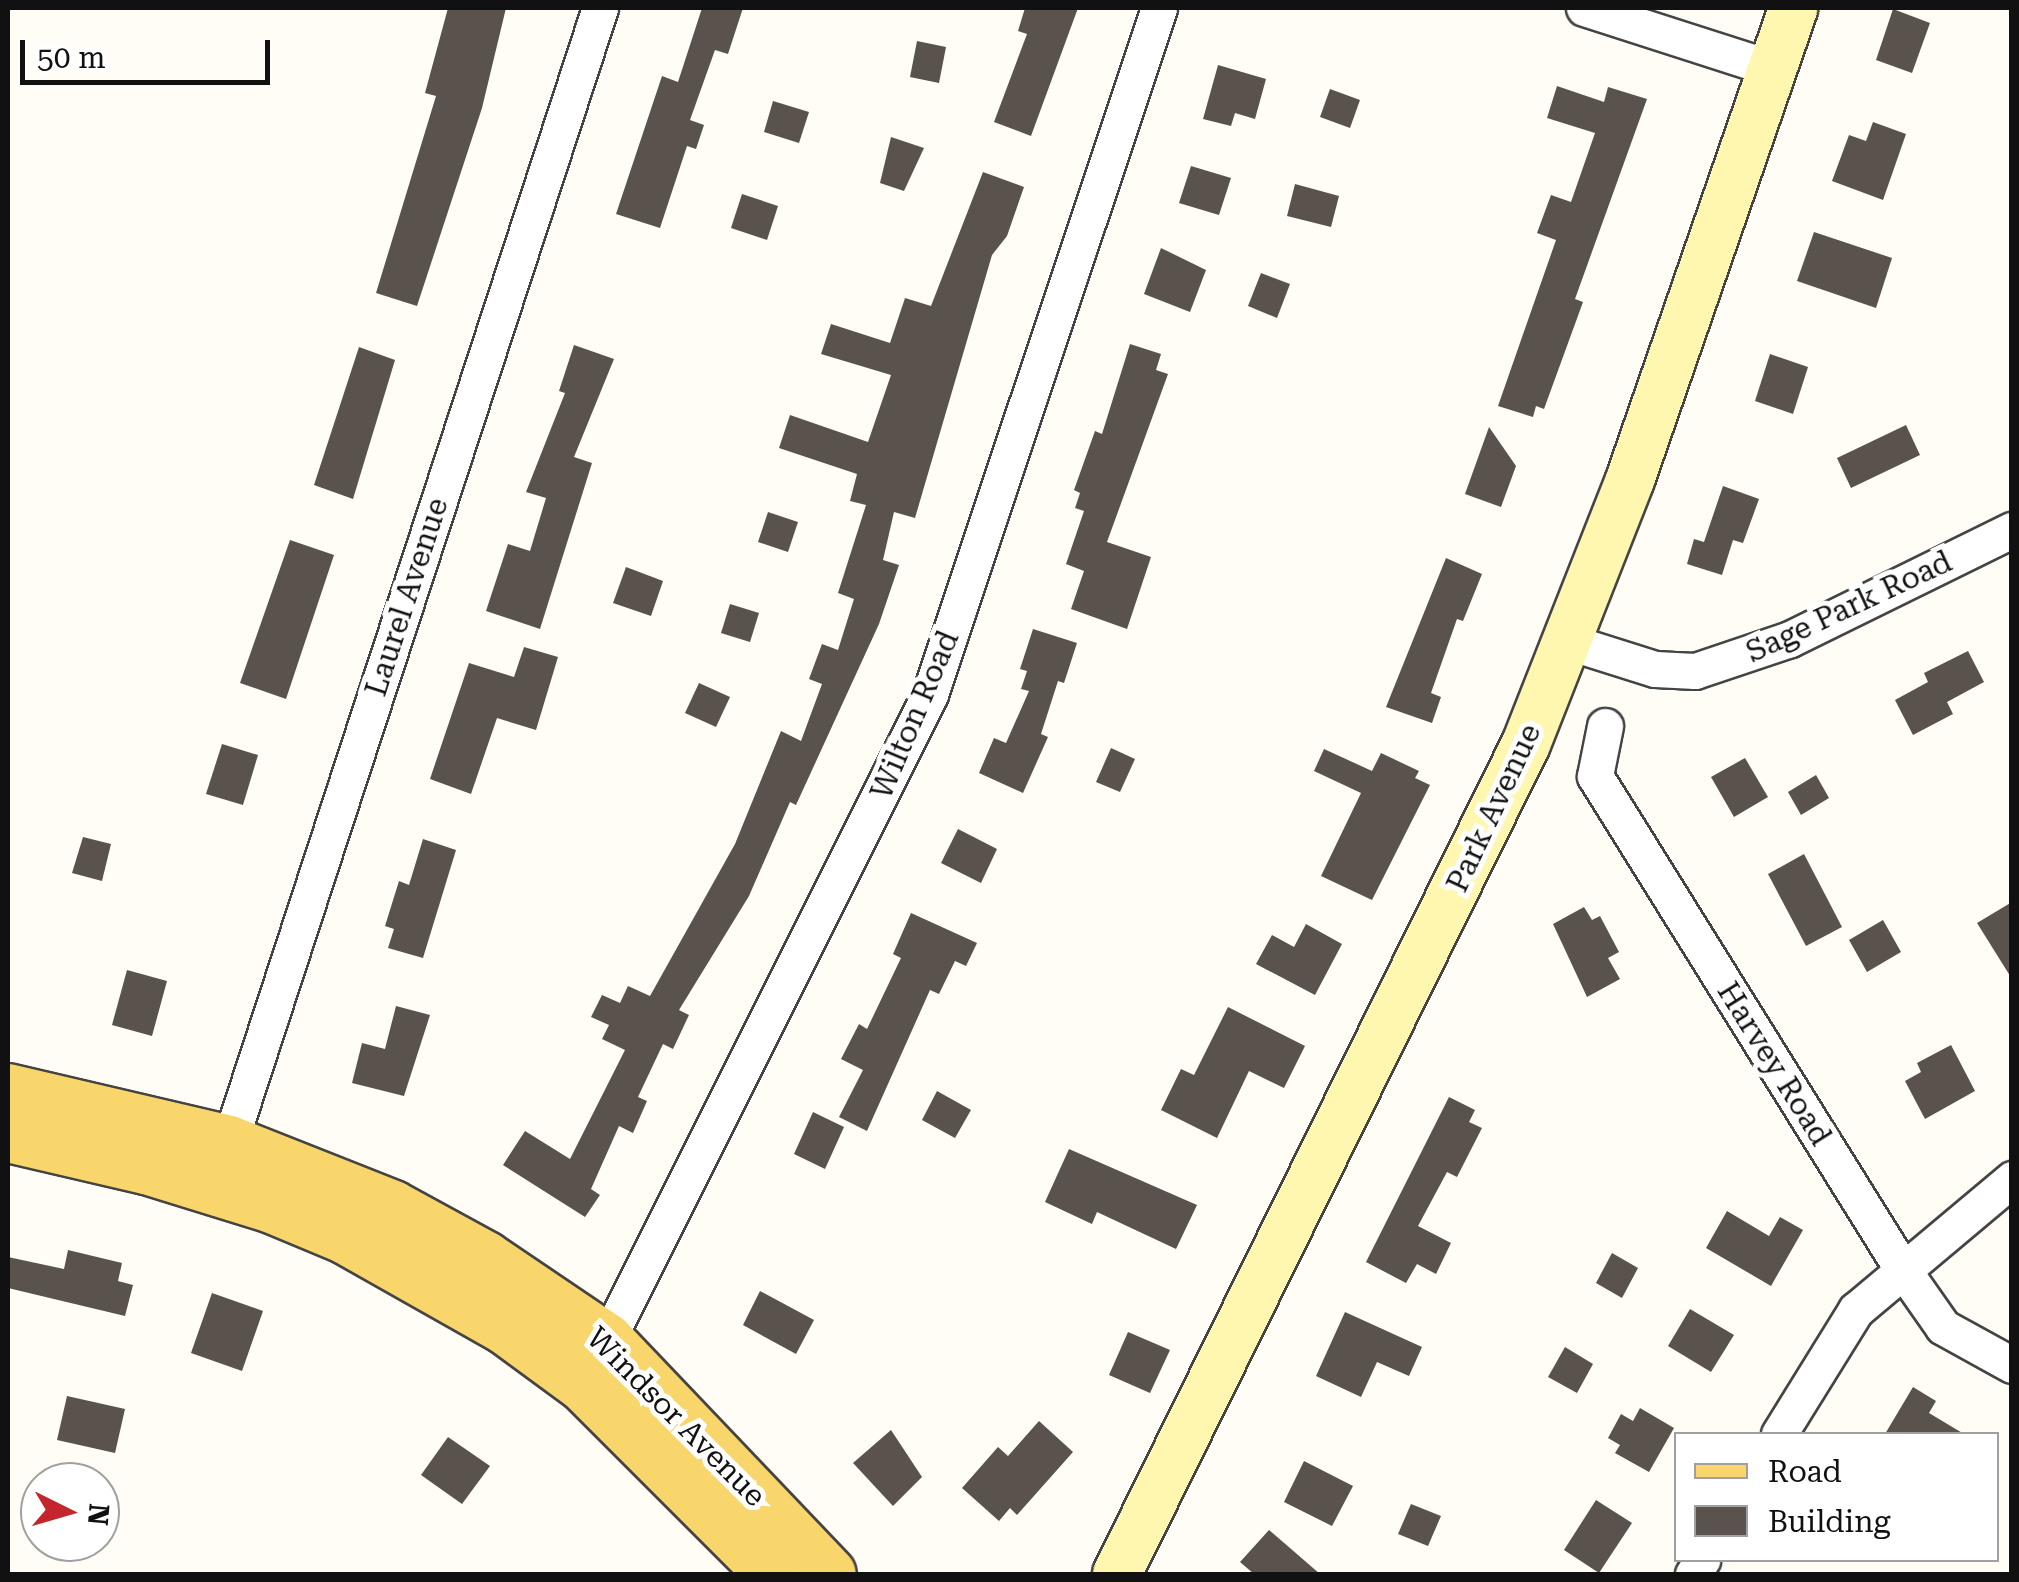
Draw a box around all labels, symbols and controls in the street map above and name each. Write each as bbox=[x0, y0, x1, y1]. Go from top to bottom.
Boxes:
scale bar bbox=[25, 20, 275, 82]
text: 50 m bbox=[37, 40, 106, 75]
street label: Laurel Avenue bbox=[358, 493, 456, 701]
street label: Sage Park Road bbox=[1740, 544, 1958, 670]
street label: Wilton Road bbox=[863, 625, 967, 805]
street label: Park Avenue bbox=[1439, 718, 1549, 898]
street label: Harvey Road bbox=[1709, 976, 1839, 1152]
street label: Windsor Avenue bbox=[579, 1320, 773, 1514]
legend bbox=[1674, 1432, 1999, 1562]
text: Road bbox=[1768, 1454, 1842, 1489]
north arrow bbox=[20, 1462, 120, 1562]
text: N bbox=[81, 1502, 116, 1527]
text: Building bbox=[1768, 1504, 1891, 1539]

